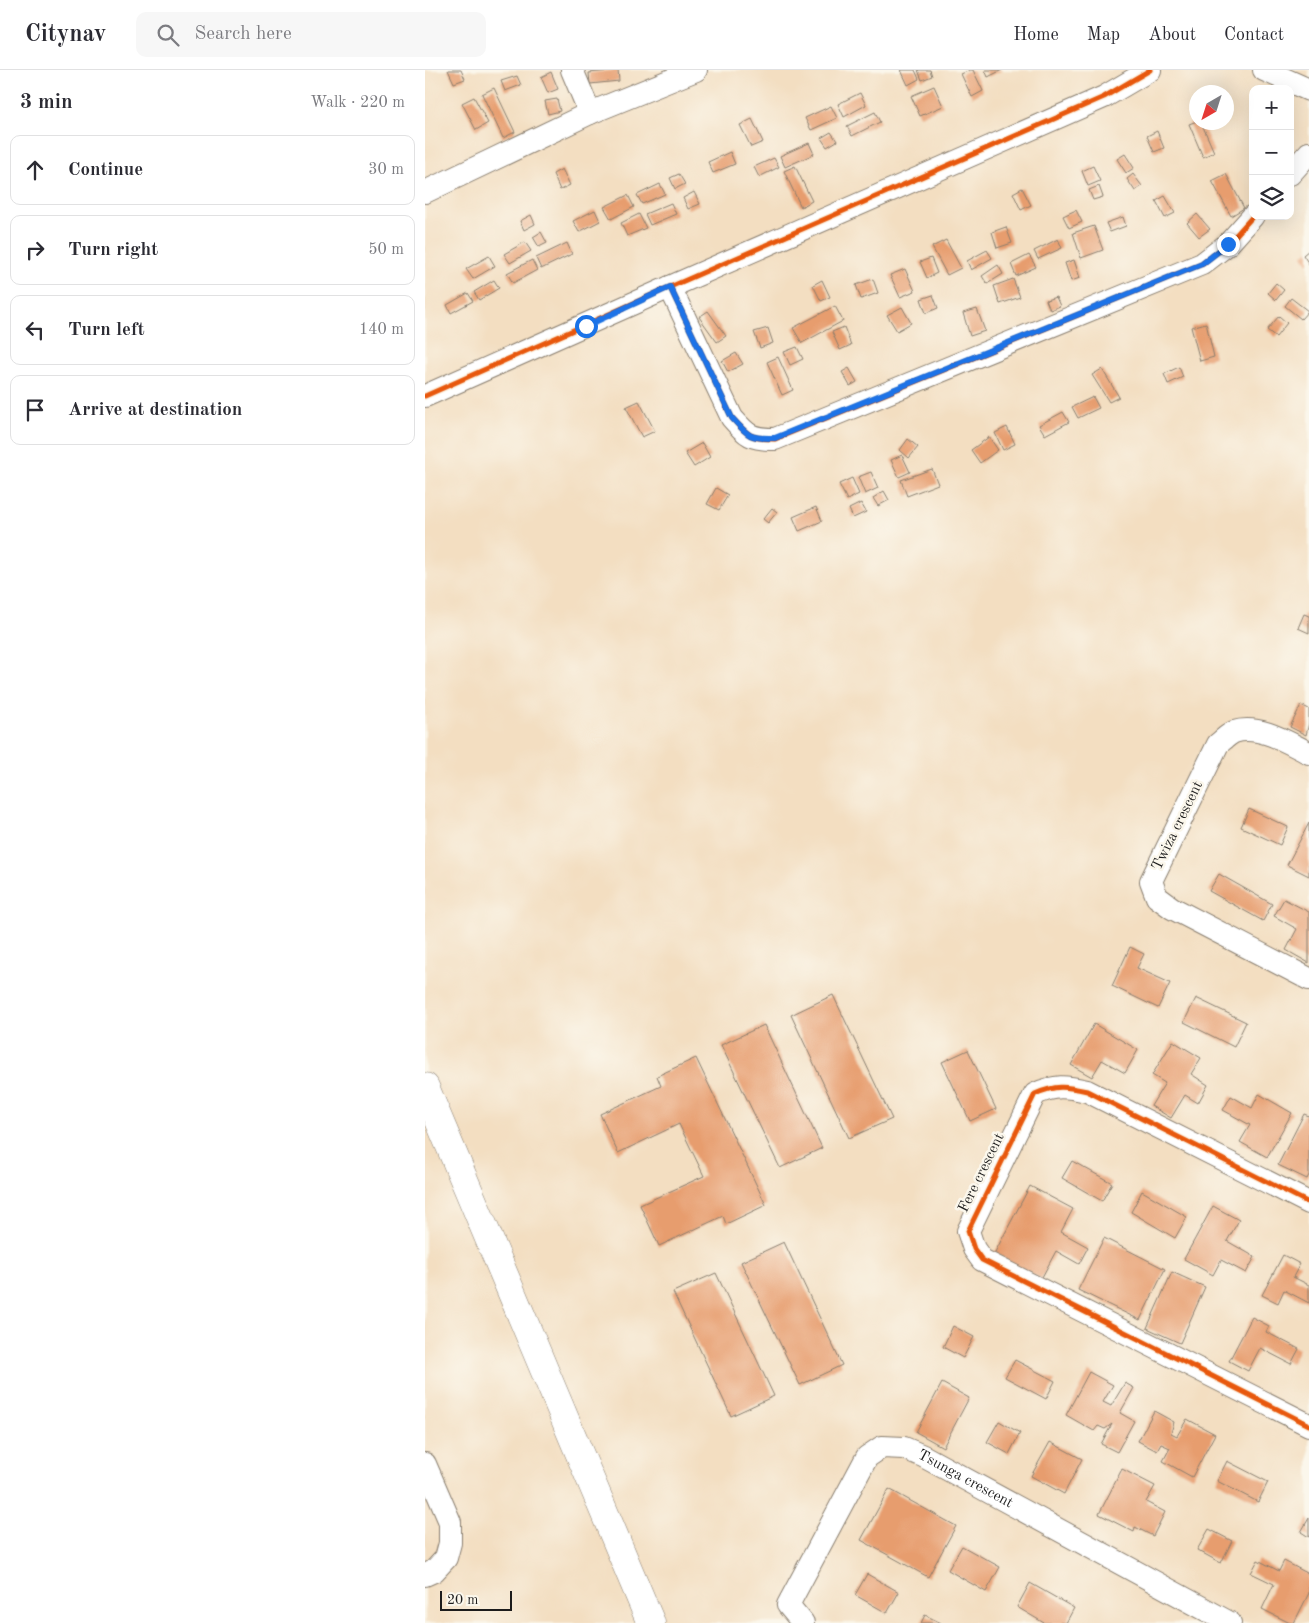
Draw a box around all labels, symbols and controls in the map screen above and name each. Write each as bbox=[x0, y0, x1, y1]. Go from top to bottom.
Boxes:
search box bbox=[136, 12, 486, 57]
icon: search bbox=[154, 21, 182, 49]
text: Citynav bbox=[25, 23, 106, 47]
text: Search here bbox=[194, 25, 292, 44]
text: Home bbox=[1013, 26, 1059, 44]
text: Map bbox=[1087, 26, 1120, 44]
text: About bbox=[1148, 26, 1196, 44]
text: Contact bbox=[1224, 26, 1284, 44]
north arrow bbox=[1189, 85, 1234, 130]
map controls bbox=[1249, 85, 1294, 220]
button: + bbox=[1249, 85, 1294, 130]
text: 3 min bbox=[20, 92, 73, 113]
text: Walk · 220 m bbox=[310, 95, 405, 111]
button: − bbox=[1249, 130, 1294, 175]
icon: ahead bbox=[21, 156, 49, 184]
text: Continue bbox=[68, 161, 143, 180]
text: 30 m bbox=[368, 162, 404, 178]
button: layers bbox=[1249, 175, 1294, 220]
route end bbox=[1217, 233, 1240, 256]
icon: right bbox=[21, 236, 49, 264]
text: Turn right bbox=[68, 241, 158, 260]
text: 50 m bbox=[368, 242, 404, 258]
route start bbox=[575, 315, 598, 338]
icon: left bbox=[21, 316, 49, 344]
text: Turn left bbox=[68, 321, 145, 340]
text: 140 m bbox=[359, 322, 404, 338]
icon: arrive bbox=[21, 396, 49, 424]
text: Arrive at destination bbox=[68, 401, 242, 420]
street label: Twiza crescent bbox=[1150, 779, 1206, 873]
street label: Fere crescent bbox=[956, 1131, 1008, 1215]
street label: Tsunga crescent bbox=[915, 1447, 1015, 1511]
scale bar bbox=[440, 1588, 513, 1611]
text: 20 m bbox=[447, 1593, 478, 1607]

